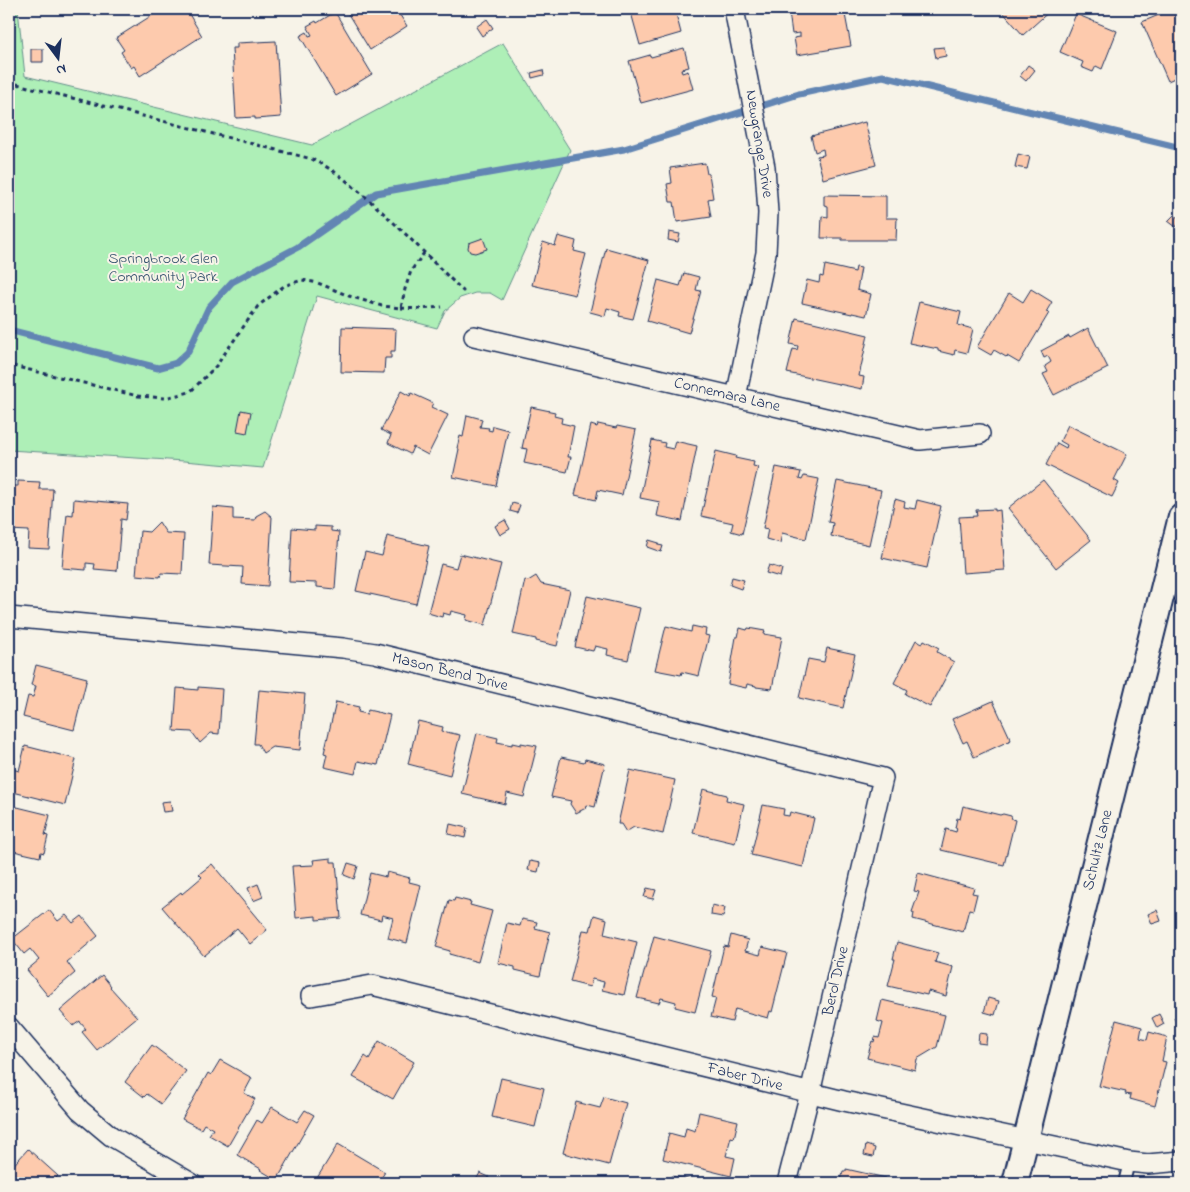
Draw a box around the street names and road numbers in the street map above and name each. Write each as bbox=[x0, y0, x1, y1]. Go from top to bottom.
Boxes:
street label: Newgrange Drive bbox=[739, 88, 780, 200]
street label: Connemara Lane bbox=[672, 371, 783, 419]
street label: Mason Bend Drive bbox=[389, 646, 511, 698]
street label: Schultz Lane bbox=[1076, 806, 1120, 893]
street label: Berol Drive bbox=[816, 943, 856, 1019]
street label: Faber Drive bbox=[704, 1056, 786, 1098]

